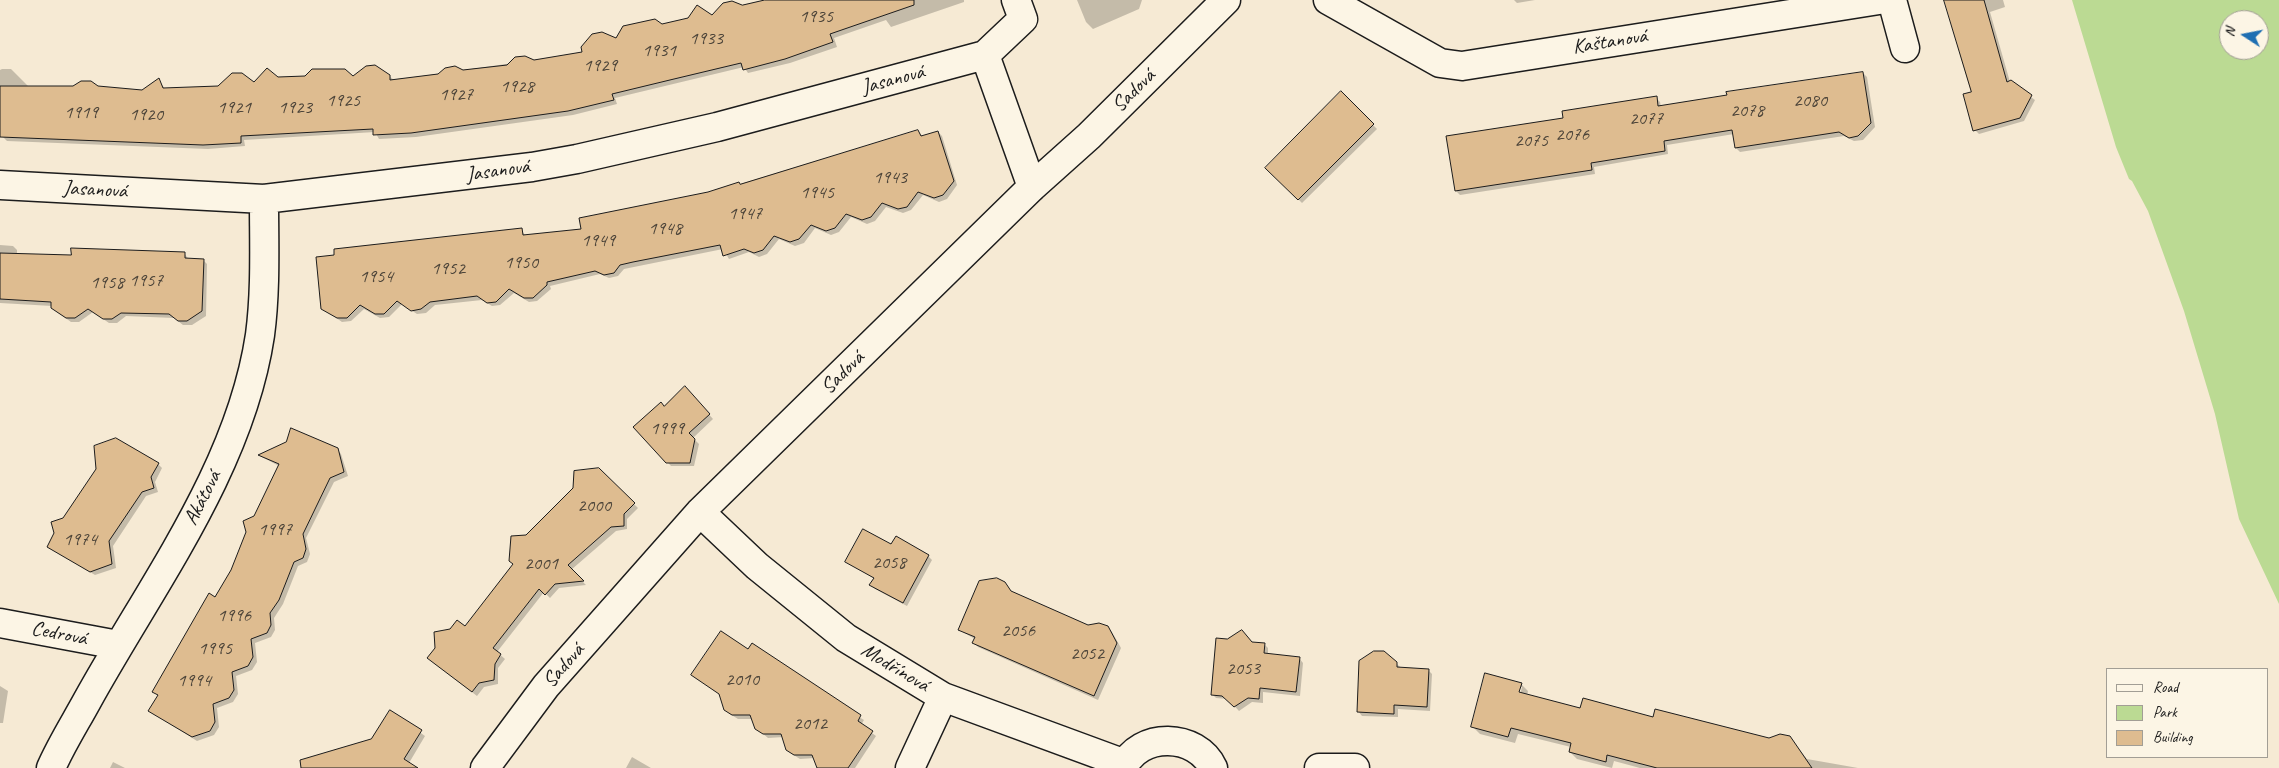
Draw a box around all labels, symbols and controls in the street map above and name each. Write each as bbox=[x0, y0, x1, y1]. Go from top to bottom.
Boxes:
house number: 1935 bbox=[799, 6, 833, 28]
north arrow bbox=[2219, 10, 2269, 60]
street label: Kaštanová bbox=[1571, 24, 1649, 60]
text: N bbox=[2221, 26, 2239, 38]
house number: 1933 bbox=[689, 28, 723, 50]
house number: 1931 bbox=[642, 40, 676, 62]
house number: 1929 bbox=[583, 55, 617, 77]
street label: Jasanová bbox=[859, 60, 927, 100]
street label: Sadová bbox=[1107, 64, 1161, 118]
house number: 1928 bbox=[500, 76, 534, 98]
house number: 1927 bbox=[439, 84, 473, 106]
house number: 1925 bbox=[326, 90, 360, 112]
house number: 2080 bbox=[1793, 90, 1827, 112]
house number: 1921 bbox=[217, 97, 251, 119]
house number: 1923 bbox=[278, 97, 312, 119]
house number: 2078 bbox=[1730, 100, 1764, 122]
house number: 1919 bbox=[64, 102, 98, 124]
house number: 1920 bbox=[129, 104, 163, 126]
house number: 2077 bbox=[1629, 108, 1663, 130]
house number: 2076 bbox=[1555, 124, 1589, 146]
house number: 2075 bbox=[1514, 130, 1548, 152]
street label: Jasanová bbox=[465, 154, 531, 188]
house number: 1943 bbox=[873, 167, 907, 189]
street label: Jasanová bbox=[62, 176, 128, 204]
house number: 1945 bbox=[800, 182, 834, 204]
house number: 1947 bbox=[728, 203, 762, 225]
house number: 1948 bbox=[648, 218, 682, 240]
house number: 1949 bbox=[581, 230, 615, 252]
house number: 1950 bbox=[504, 252, 538, 274]
house number: 1952 bbox=[431, 258, 465, 280]
house number: 1954 bbox=[359, 266, 393, 288]
house number: 1957 bbox=[129, 270, 163, 292]
house number: 1958 bbox=[90, 272, 124, 294]
street label: Sadová bbox=[816, 346, 870, 400]
house number: 1999 bbox=[650, 418, 684, 440]
street label: Akátová bbox=[179, 466, 227, 530]
house number: 2000 bbox=[577, 495, 611, 517]
house number: 1997 bbox=[258, 519, 292, 541]
house number: 1974 bbox=[63, 529, 97, 551]
house number: 2058 bbox=[872, 552, 906, 574]
house number: 2001 bbox=[524, 553, 558, 575]
house number: 1996 bbox=[217, 605, 251, 627]
street label: Cedrová bbox=[29, 616, 89, 652]
house number: 2056 bbox=[1001, 620, 1035, 642]
house number: 1995 bbox=[198, 638, 232, 660]
street label: Modřínová bbox=[856, 638, 934, 698]
street label: Sadová bbox=[538, 639, 590, 693]
house number: 2052 bbox=[1070, 643, 1104, 665]
house number: 2053 bbox=[1226, 658, 1260, 680]
legend bbox=[2106, 668, 2269, 758]
house number: 2010 bbox=[725, 669, 759, 691]
house number: 1994 bbox=[177, 670, 211, 692]
text: Road bbox=[2153, 678, 2178, 697]
text: Park bbox=[2153, 703, 2177, 722]
house number: 2012 bbox=[793, 713, 827, 735]
text: Building bbox=[2153, 728, 2192, 747]

